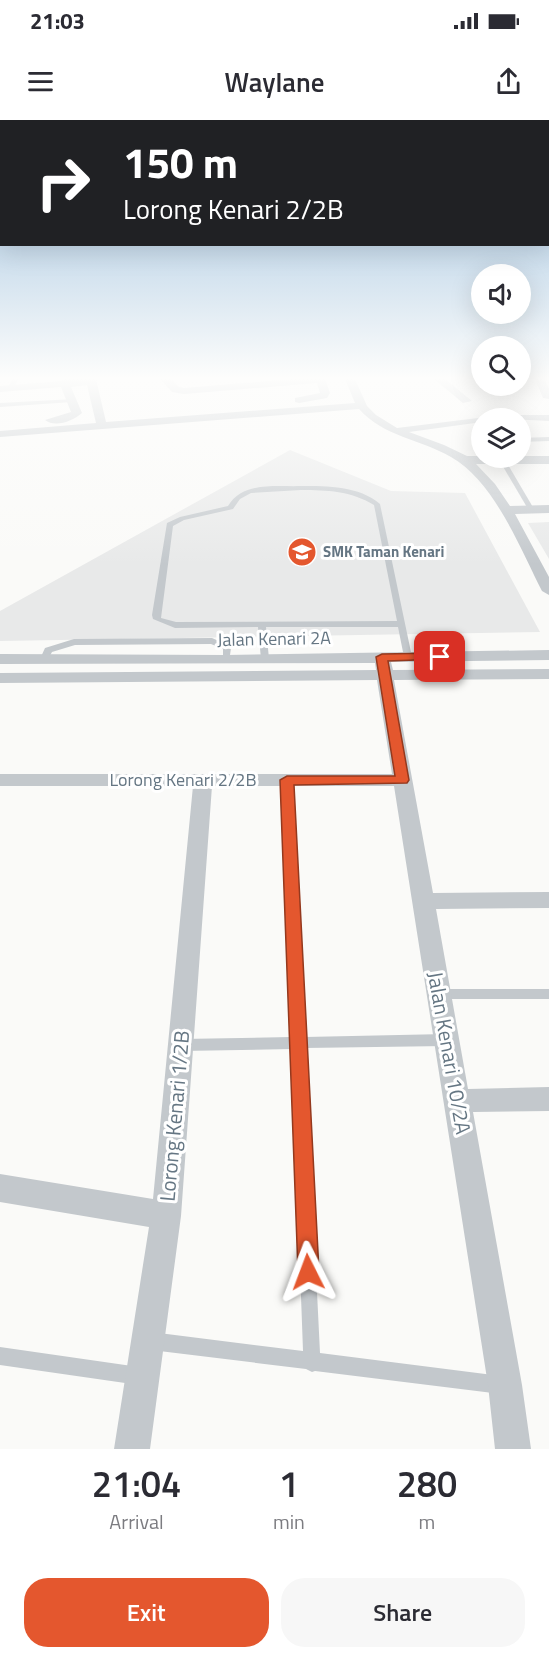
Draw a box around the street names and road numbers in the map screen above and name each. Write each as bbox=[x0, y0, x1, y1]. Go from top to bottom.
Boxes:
street label: Jalan Kenari 2A bbox=[217, 624, 331, 653]
street label: Lorong Kenari 2/2B bbox=[109, 766, 257, 793]
street label: Jalan Kenari 10/2A bbox=[420, 969, 480, 1137]
street label: Lorong Kenari 1/2B bbox=[151, 1029, 197, 1203]

